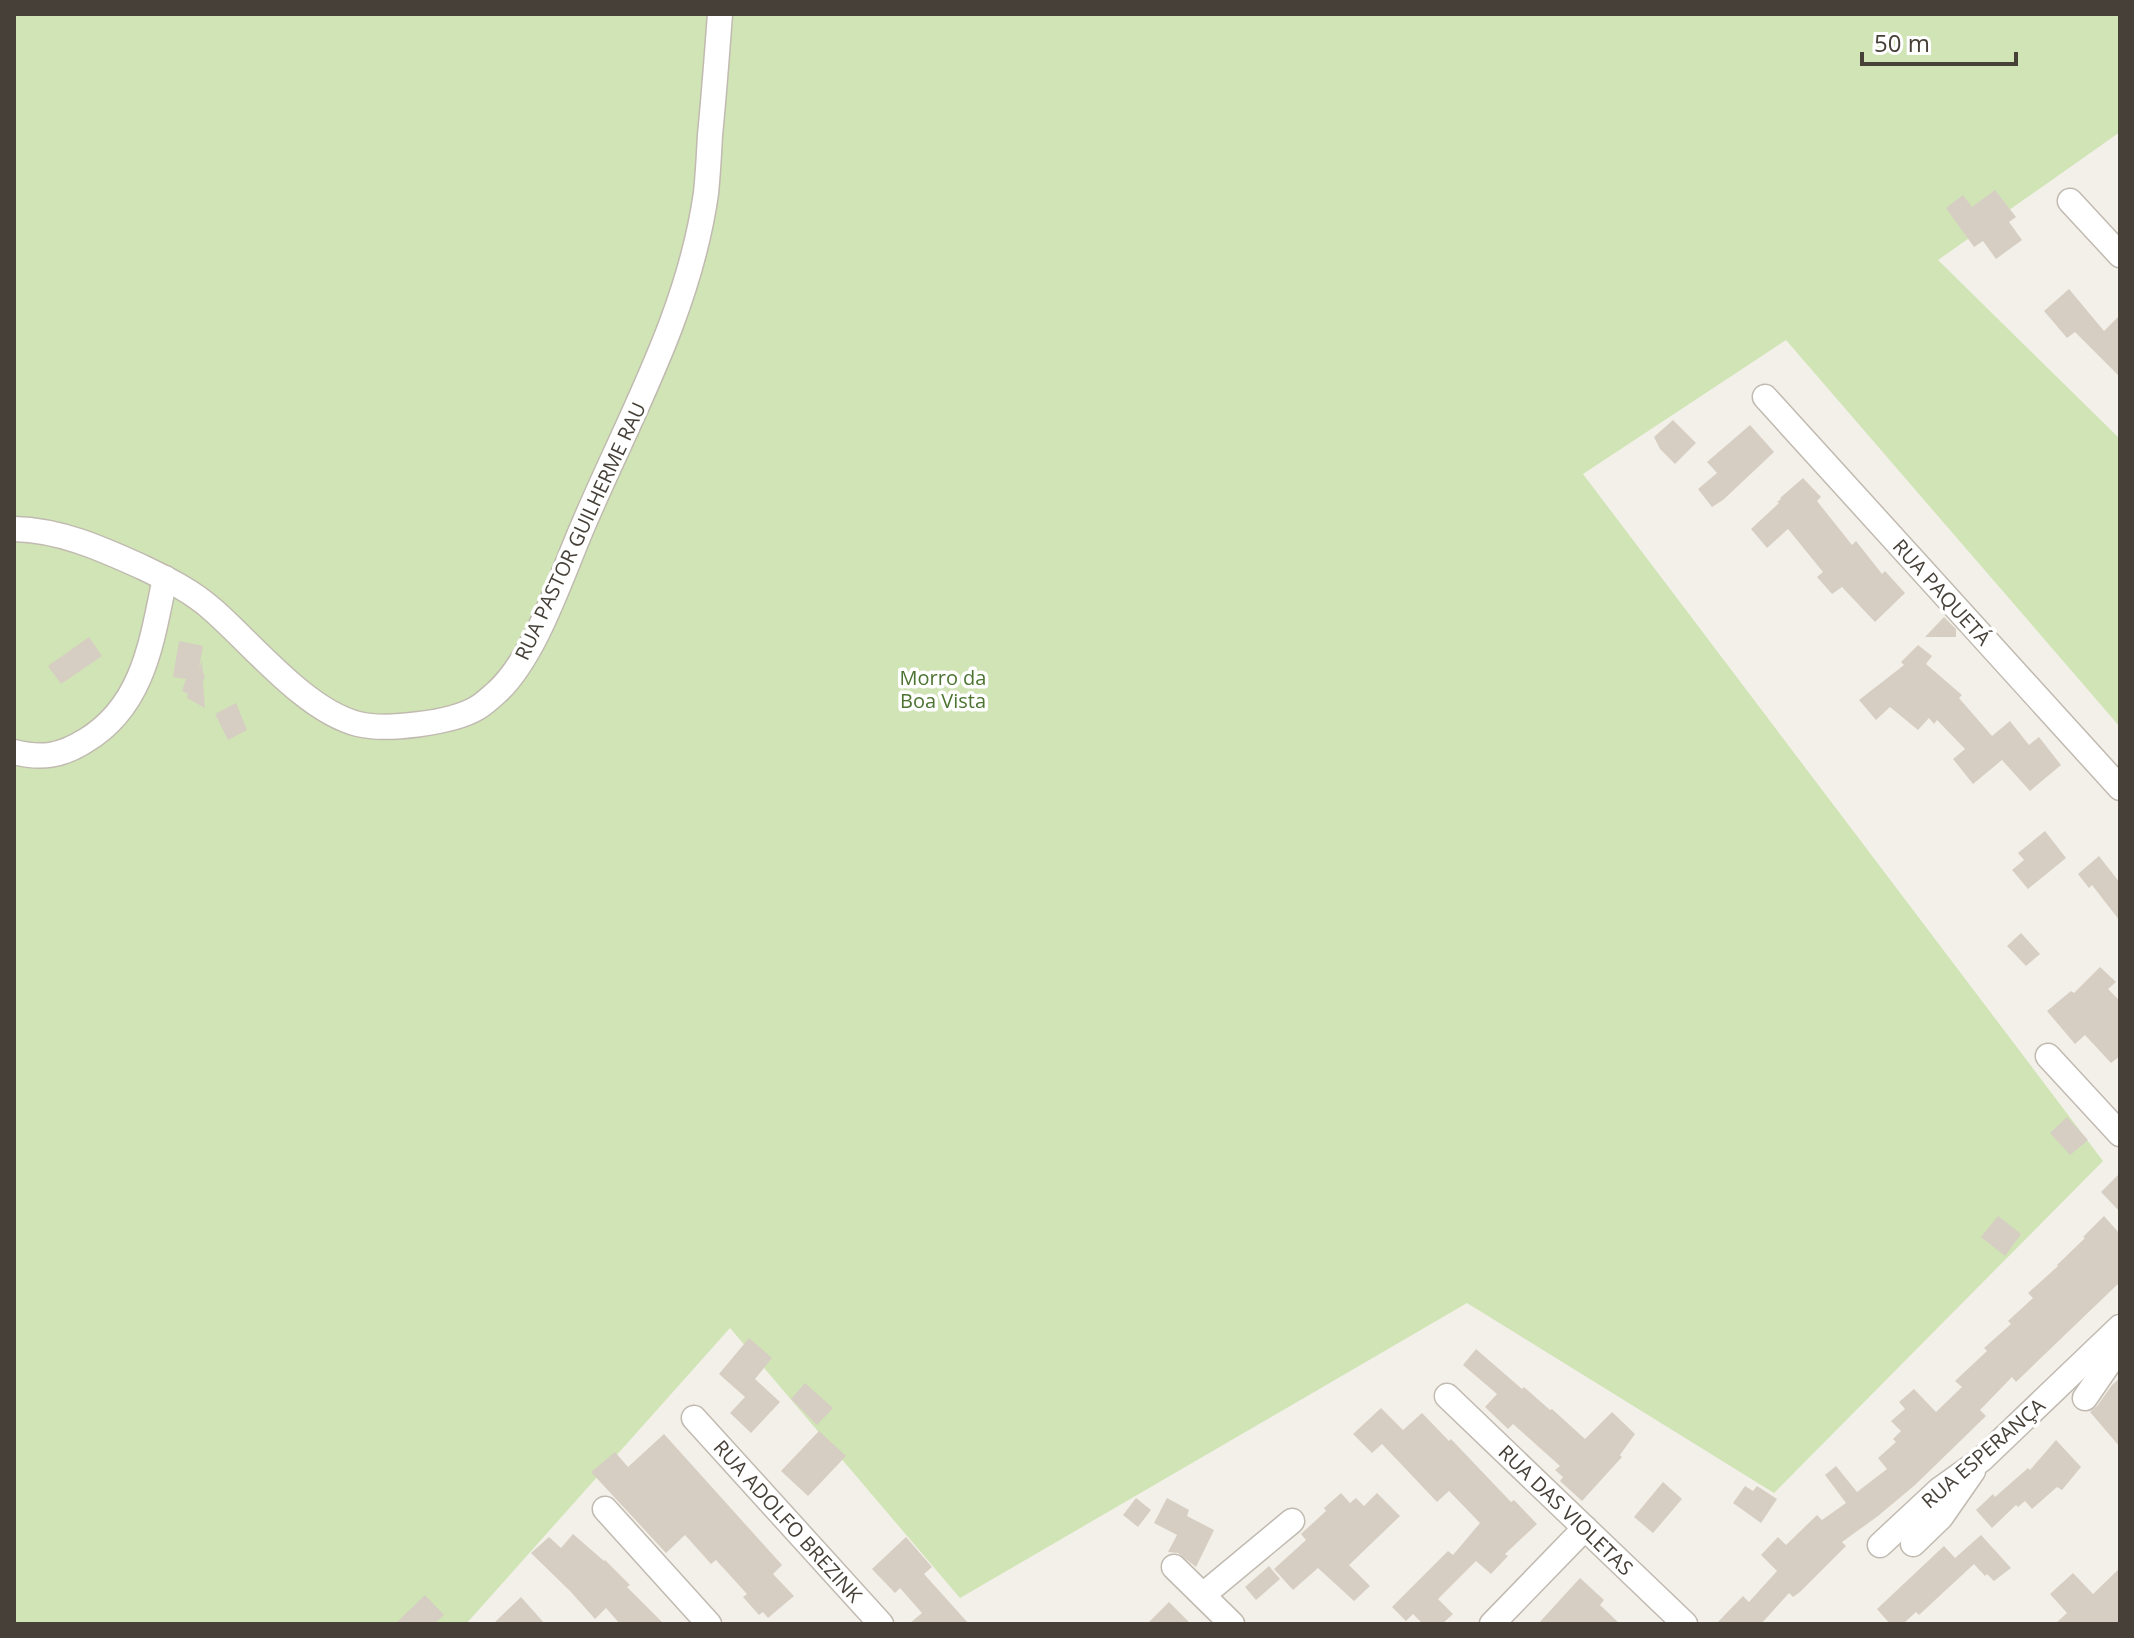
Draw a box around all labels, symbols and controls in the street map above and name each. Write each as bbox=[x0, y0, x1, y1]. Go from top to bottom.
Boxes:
scale bar bbox=[1862, 16, 2016, 66]
text: 50 m bbox=[1874, 26, 1930, 59]
street label: RUA PASTOR GUILHERME RAU bbox=[508, 398, 652, 664]
street label: RUA PAQUETÁ bbox=[1887, 533, 1997, 651]
park label: Morro da Boa Vista bbox=[900, 664, 986, 714]
street label: RUA ESPERANÇA bbox=[1916, 1392, 2051, 1514]
street label: RUA ADOLFO BREZINK bbox=[708, 1434, 869, 1609]
street label: RUA DAS VIOLETAS bbox=[1493, 1439, 1639, 1581]

